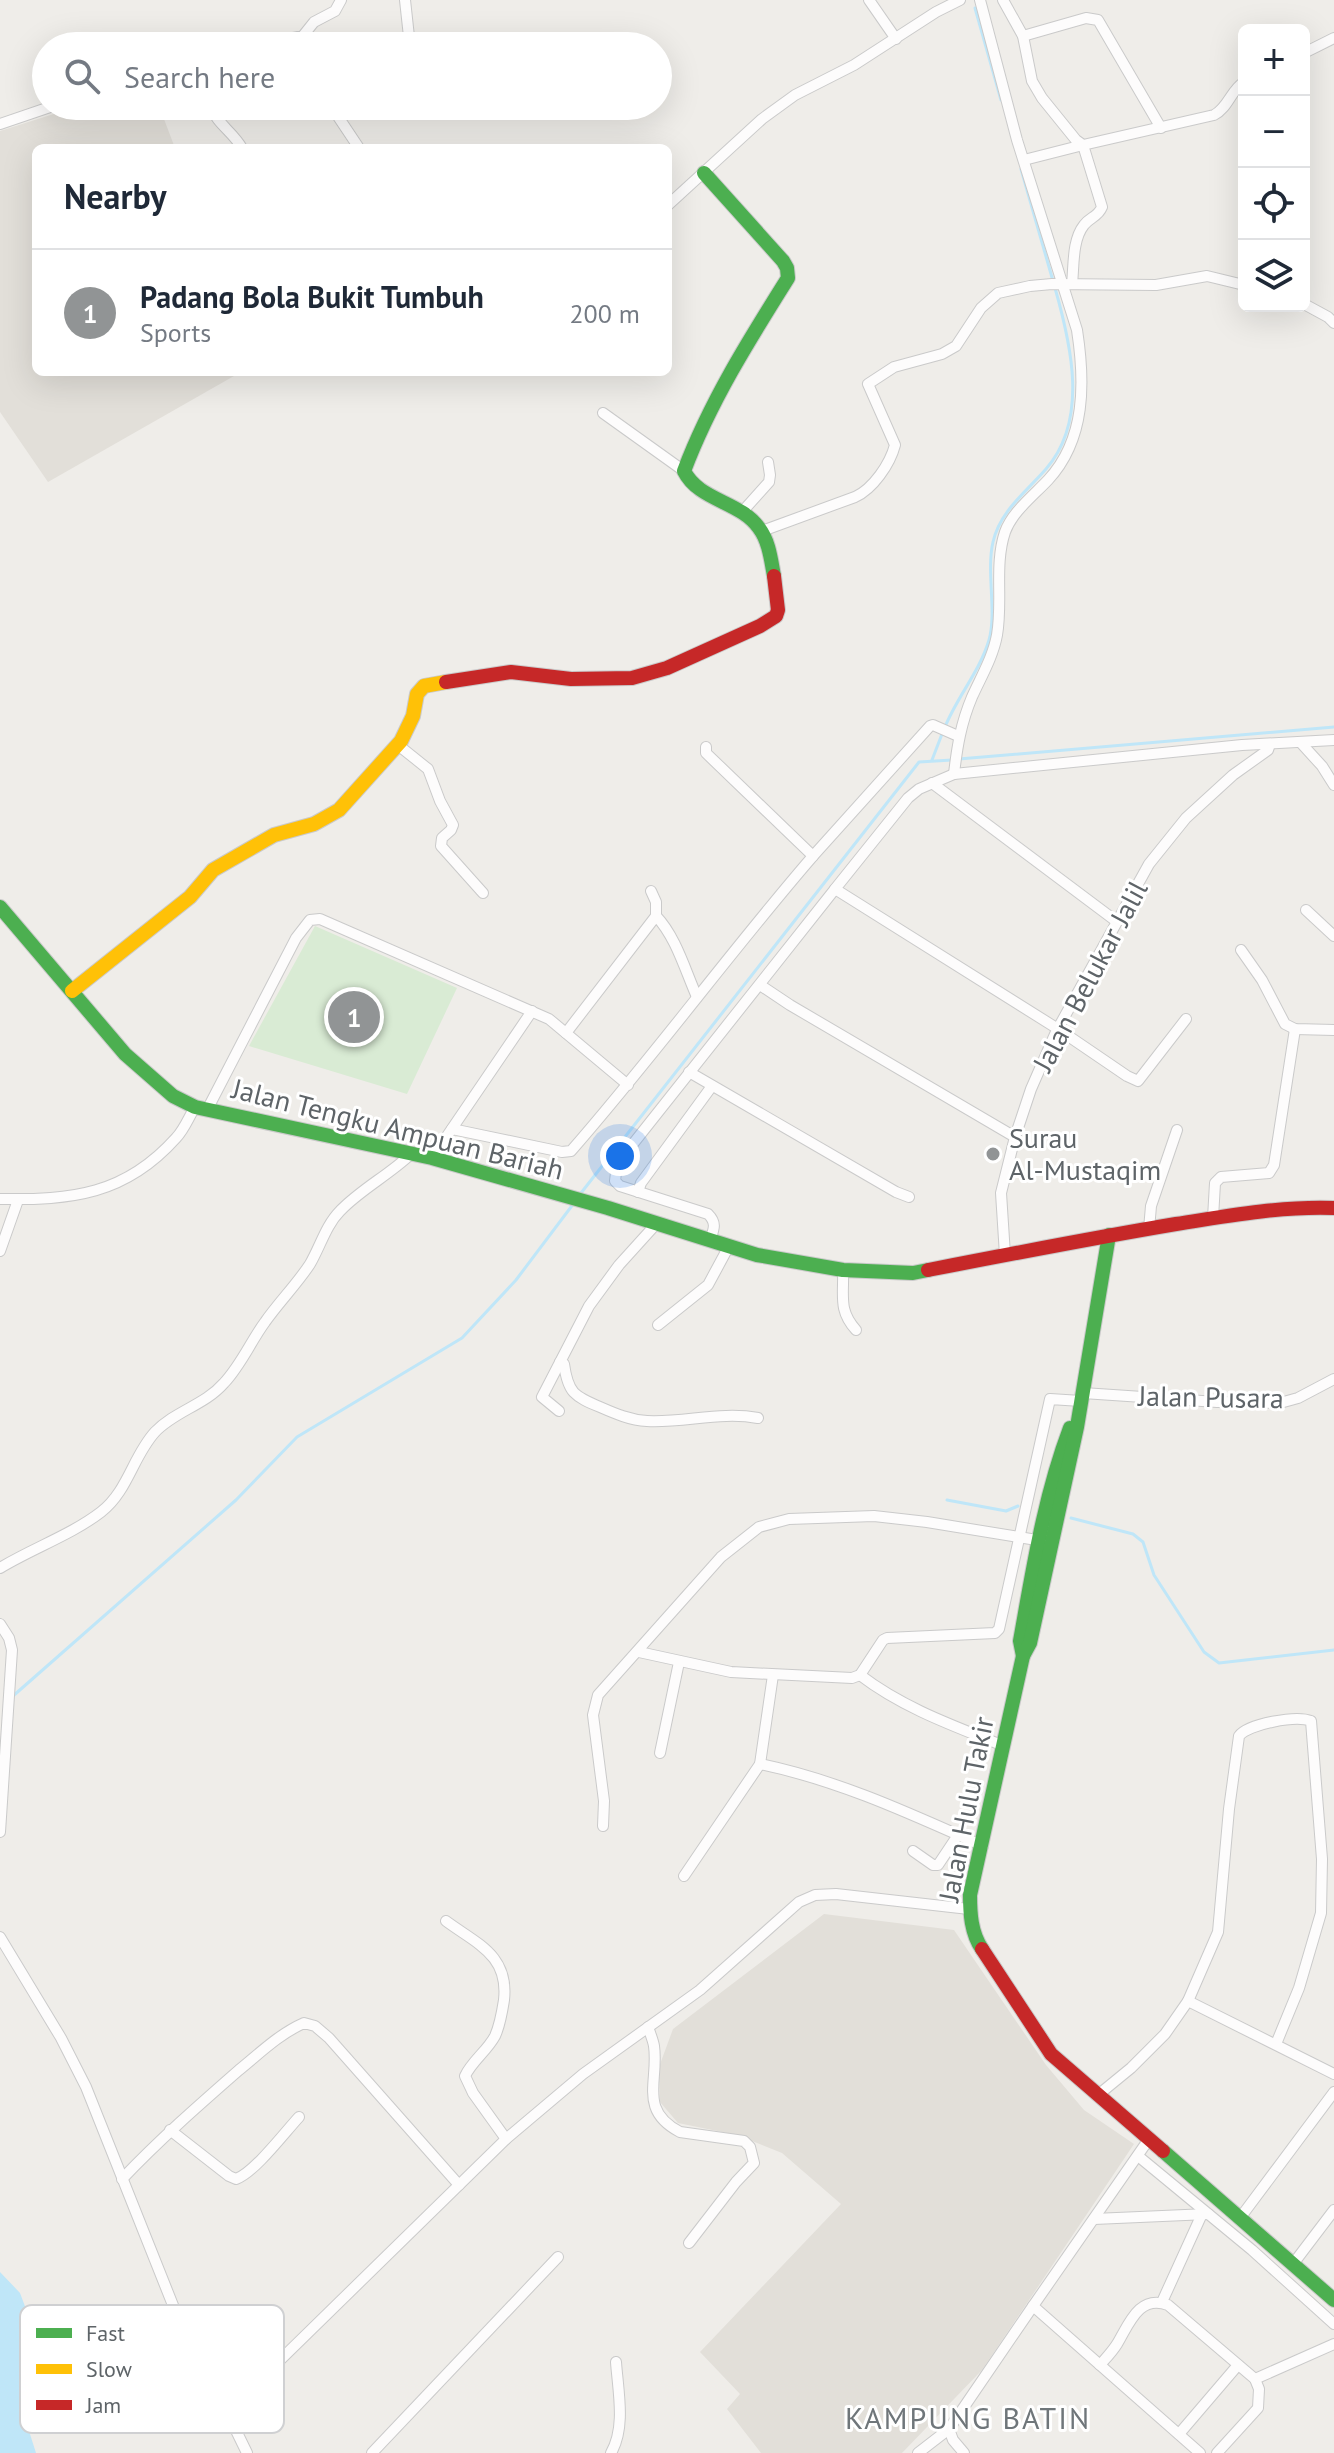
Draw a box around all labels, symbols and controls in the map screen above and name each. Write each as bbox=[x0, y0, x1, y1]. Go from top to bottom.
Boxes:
map controls bbox=[1238, 24, 1310, 312]
button: + bbox=[1238, 24, 1310, 96]
search box bbox=[32, 32, 672, 120]
icon: search bbox=[60, 54, 104, 98]
text: Search here bbox=[124, 57, 275, 96]
button: − bbox=[1238, 96, 1310, 168]
button: locate bbox=[1238, 168, 1310, 240]
text: Nearby bbox=[64, 174, 166, 218]
button: layers bbox=[1238, 240, 1310, 312]
text: Padang Bola Bukit Tumbuh bbox=[140, 277, 484, 316]
text: 1 bbox=[83, 297, 97, 330]
text: 200 m bbox=[569, 297, 640, 330]
text: Sports bbox=[140, 316, 211, 349]
street label: Jalan Belukar Jalil bbox=[1023, 874, 1155, 1078]
pin: 1 bbox=[328, 987, 380, 1047]
street label: Jalan Tengku Ampuan Bariah bbox=[228, 1069, 568, 1188]
place label: Surau Al-Mustaqim bbox=[1009, 1119, 1161, 1188]
your location bbox=[600, 1136, 640, 1176]
marker: Surau Al-Mustaqim bbox=[984, 1145, 1002, 1163]
street label: Jalan Pusara bbox=[1137, 1377, 1284, 1416]
street label: Jalan Hulu Takir bbox=[929, 1713, 1002, 1905]
legend bbox=[20, 2305, 284, 2433]
text: Fast bbox=[86, 2319, 126, 2347]
text: Slow bbox=[86, 2355, 132, 2383]
text: Jam bbox=[85, 2391, 121, 2419]
district label: KAMPUNG BATIN bbox=[845, 2398, 1091, 2437]

